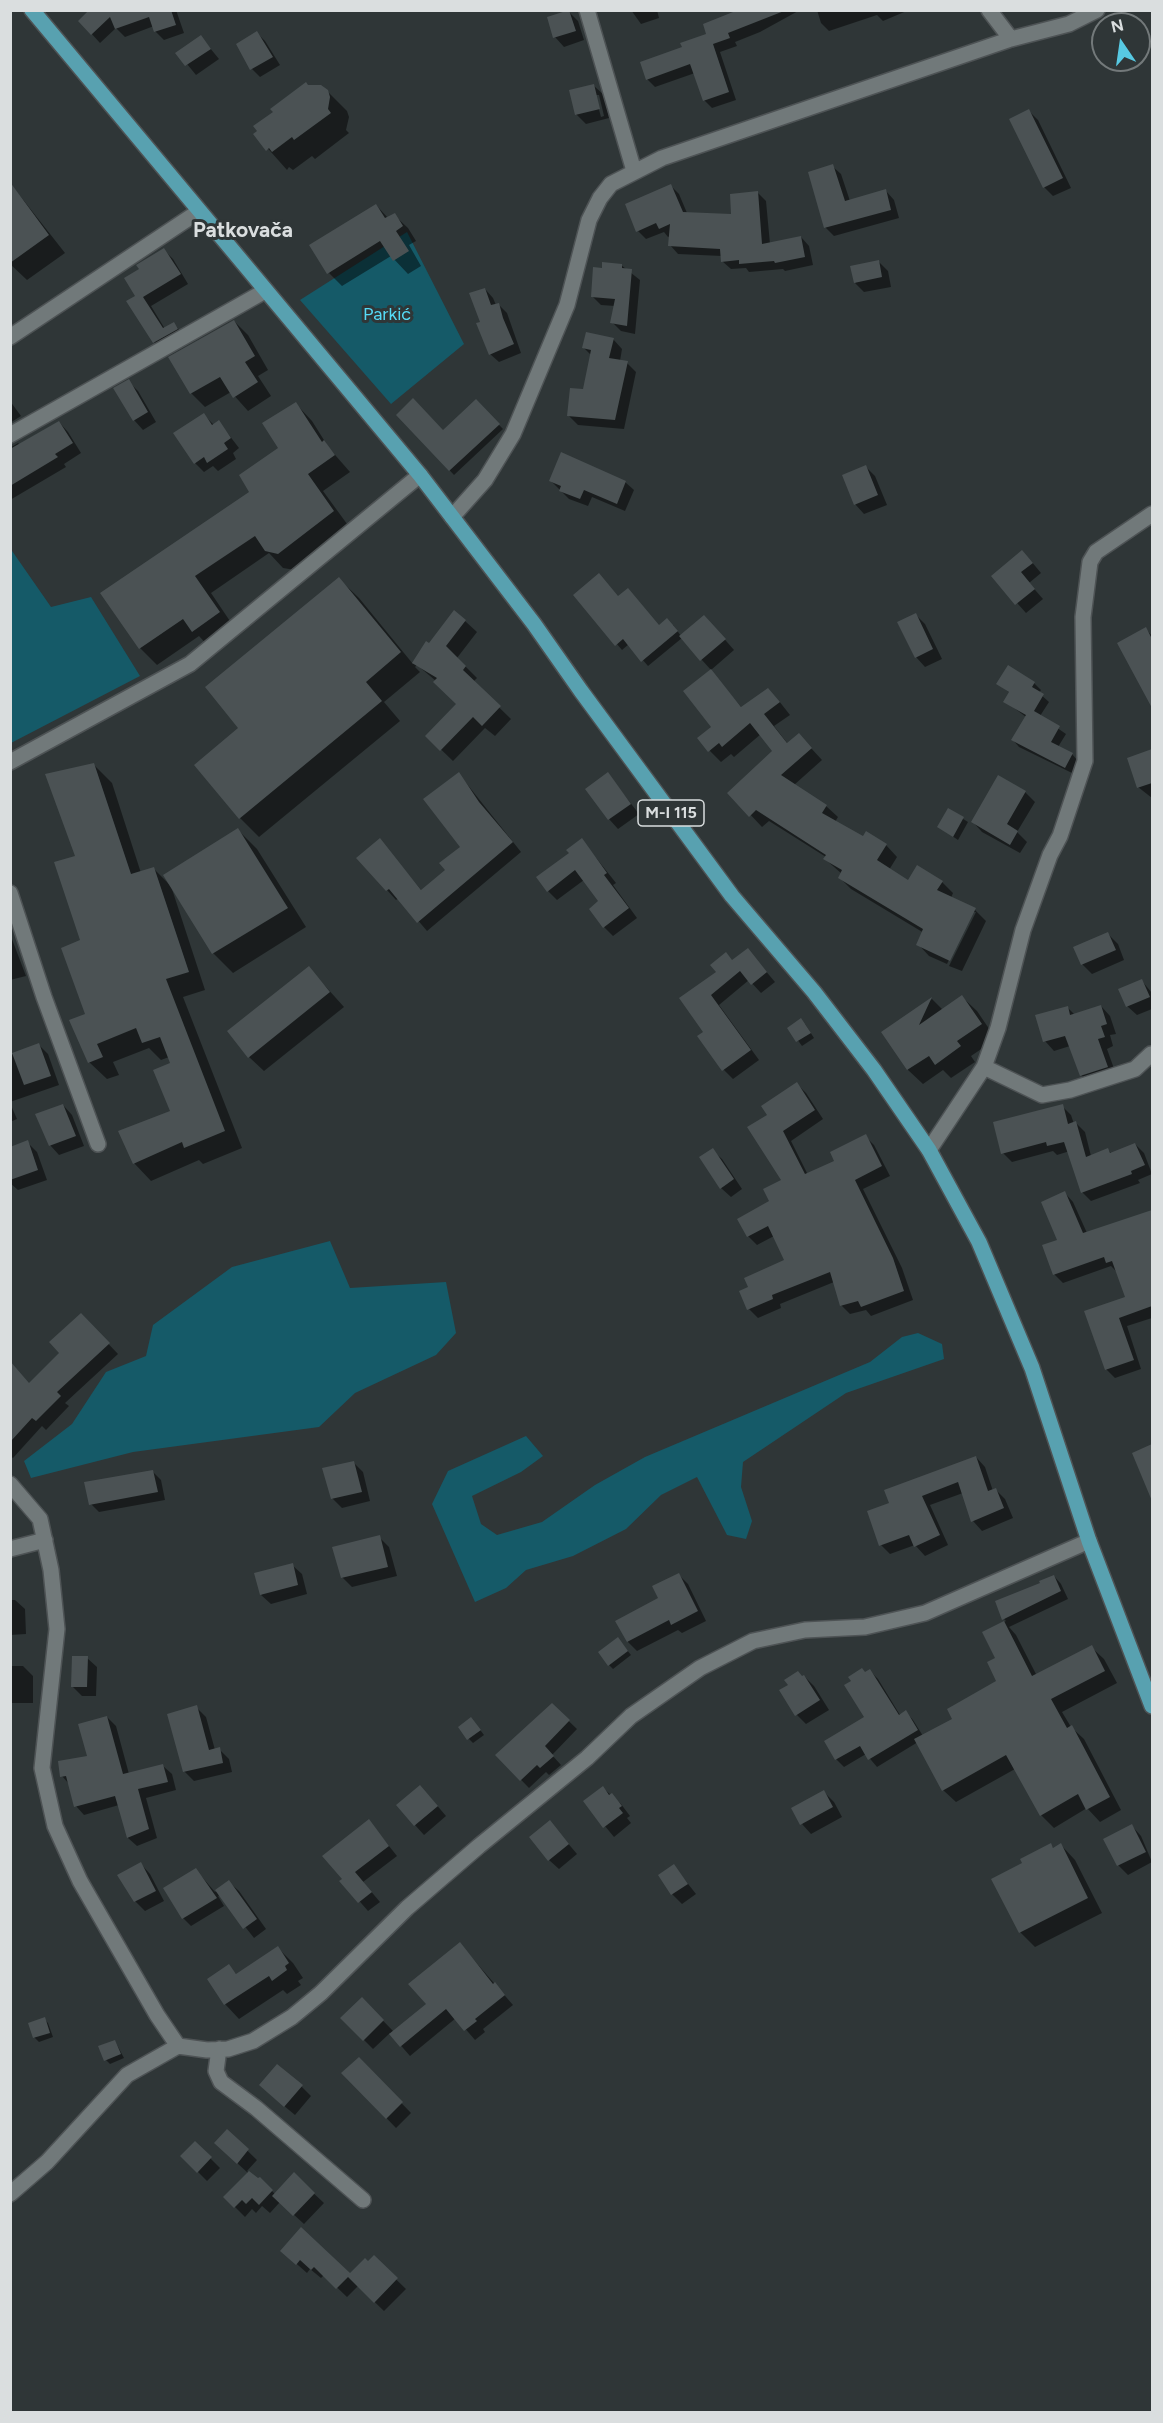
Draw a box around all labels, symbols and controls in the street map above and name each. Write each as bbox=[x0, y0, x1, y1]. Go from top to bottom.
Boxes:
north arrow bbox=[1091, 12, 1151, 72]
text: N bbox=[1109, 15, 1125, 37]
district label: Patkovača bbox=[193, 218, 293, 244]
park label: Parkić bbox=[363, 304, 411, 326]
road number: M-I 115 bbox=[638, 800, 704, 826]

